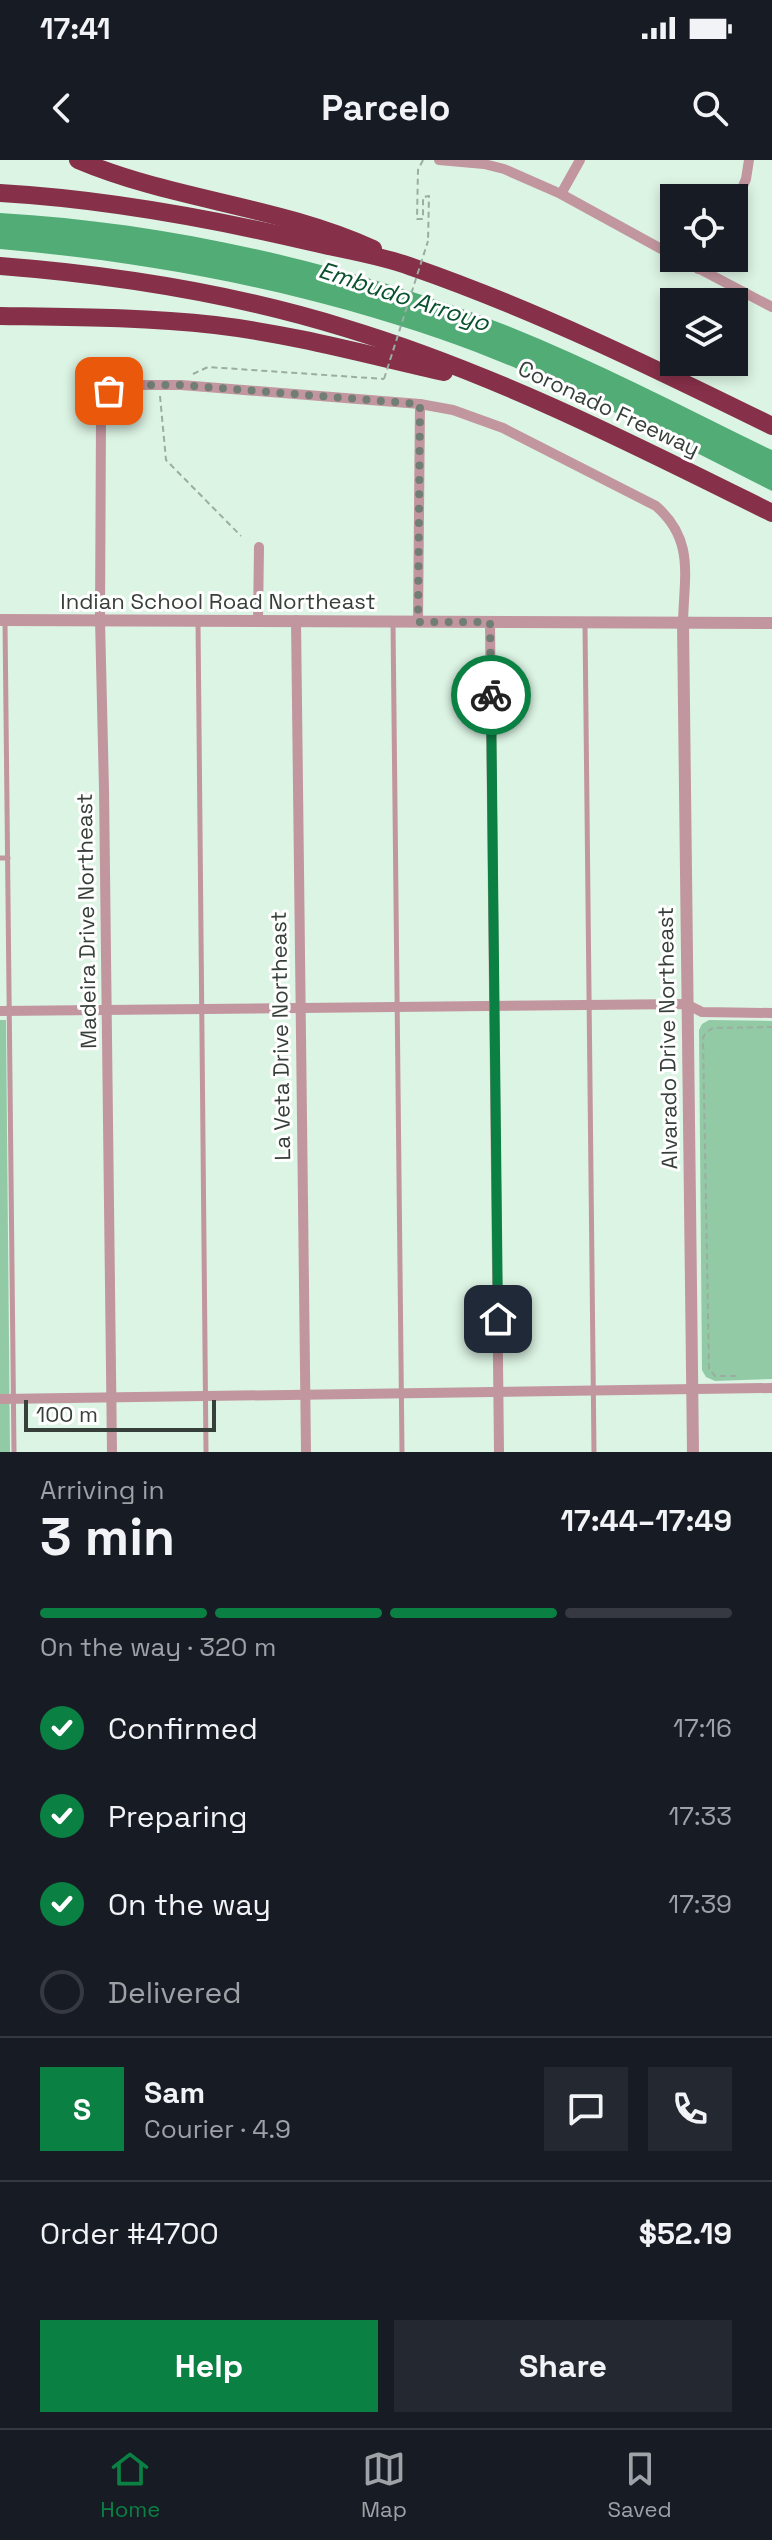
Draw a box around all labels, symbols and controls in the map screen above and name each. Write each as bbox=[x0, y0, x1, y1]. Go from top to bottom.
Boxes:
text: 17:41 bbox=[40, 9, 111, 48]
text: Parcelo bbox=[321, 85, 451, 131]
icon: back bbox=[40, 86, 84, 130]
icon: search bbox=[688, 86, 732, 130]
map controls bbox=[660, 184, 748, 376]
button: locate bbox=[660, 184, 748, 272]
water label: Embudo Arroyo bbox=[315, 254, 494, 339]
button: layers bbox=[660, 288, 748, 376]
street label: Coronado Freeway bbox=[514, 354, 704, 462]
pin bbox=[75, 357, 143, 425]
icon: bag bbox=[87, 369, 131, 413]
street label: Indian School Road Northeast bbox=[60, 587, 376, 615]
courier bbox=[451, 655, 531, 735]
icon: bike bbox=[469, 673, 513, 717]
street label: Madeira Drive Northeast bbox=[70, 793, 102, 1049]
street label: Alvarado Drive Northeast bbox=[651, 906, 683, 1170]
street label: La Veta Drive Northeast bbox=[264, 911, 296, 1161]
pin bbox=[464, 1285, 532, 1353]
icon: home bbox=[476, 1297, 520, 1341]
scale bar bbox=[24, 1396, 216, 1432]
text: 100 m bbox=[36, 1400, 98, 1428]
text: Arriving in bbox=[40, 1473, 164, 1507]
text: 17:44–17:49 bbox=[560, 1501, 732, 1540]
text: 3 min bbox=[40, 1504, 175, 1570]
text: On the way · 320 m bbox=[40, 1630, 276, 1664]
icon: check bbox=[40, 1706, 84, 1750]
text: Confirmed bbox=[108, 1709, 258, 1748]
text: 17:16 bbox=[673, 1711, 732, 1745]
icon: check bbox=[40, 1794, 84, 1838]
text: Preparing bbox=[108, 1797, 247, 1836]
text: 17:33 bbox=[668, 1799, 732, 1833]
icon: check bbox=[40, 1882, 84, 1926]
text: On the way bbox=[108, 1885, 271, 1924]
text: 17:39 bbox=[668, 1887, 732, 1921]
text: Delivered bbox=[108, 1973, 242, 2012]
button: chat bbox=[544, 2067, 628, 2151]
button: phone bbox=[648, 2067, 732, 2151]
text: Sam bbox=[144, 2073, 205, 2112]
text: S bbox=[73, 2090, 91, 2129]
text: Courier · 4.9 bbox=[144, 2112, 291, 2146]
text: Order #4700 bbox=[40, 2214, 219, 2253]
text: $52.19 bbox=[639, 2214, 732, 2253]
button: Help bbox=[40, 2320, 378, 2412]
button: Share bbox=[394, 2320, 732, 2412]
tab: Home bbox=[100, 2447, 160, 2523]
tab: Map bbox=[361, 2447, 407, 2523]
tab: Saved bbox=[607, 2447, 672, 2523]

